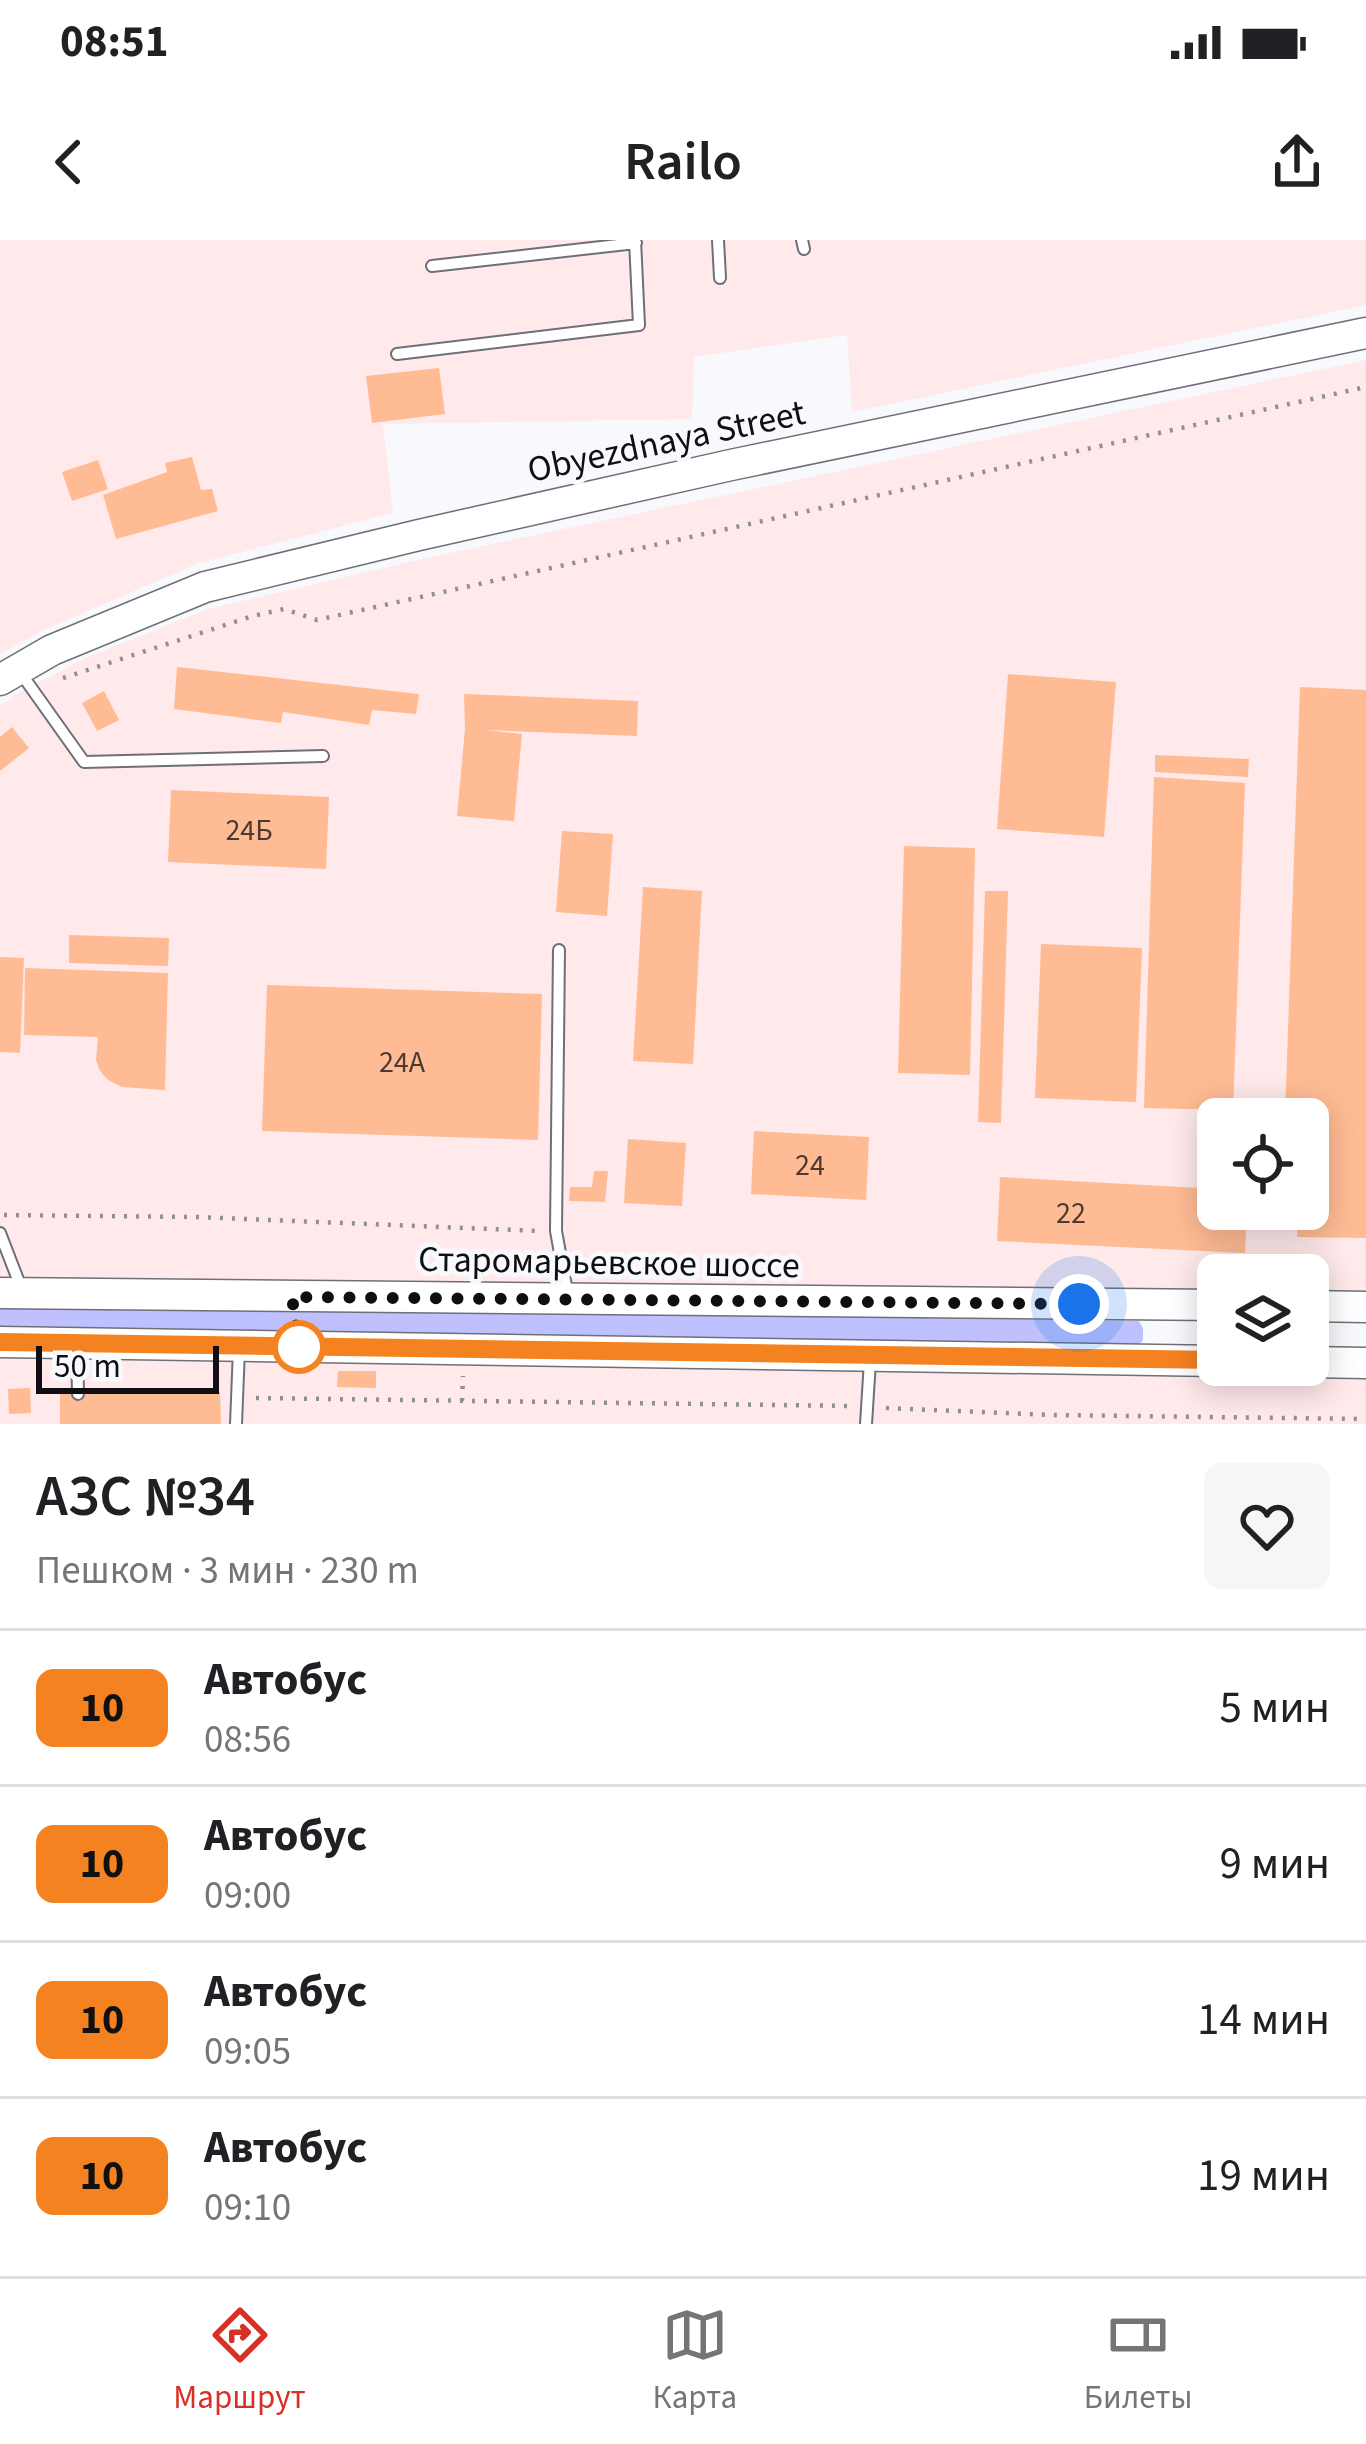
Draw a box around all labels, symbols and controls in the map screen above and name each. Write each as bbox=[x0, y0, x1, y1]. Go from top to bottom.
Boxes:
text: 08:51 bbox=[60, 10, 169, 74]
text: Railo bbox=[624, 124, 742, 201]
icon: back bbox=[36, 129, 102, 195]
icon: share bbox=[1264, 129, 1330, 195]
street label: Obyezdnaya Street bbox=[523, 387, 810, 496]
house number: 24Б bbox=[225, 809, 273, 852]
house number: 24А bbox=[379, 1041, 426, 1084]
map controls bbox=[1197, 1098, 1329, 1386]
button: locate bbox=[1197, 1098, 1329, 1230]
house number: 24 bbox=[795, 1144, 825, 1187]
house number: 22 bbox=[1056, 1192, 1086, 1235]
street label: Старомарьевское шоссе bbox=[418, 1234, 800, 1291]
button: layers bbox=[1197, 1254, 1329, 1386]
your location bbox=[1049, 1274, 1109, 1334]
unlabelled marker bbox=[274, 1322, 324, 1372]
scale bar bbox=[36, 1340, 219, 1393]
text: 50 m bbox=[54, 1343, 121, 1390]
text: АЗС №34 bbox=[36, 1457, 255, 1538]
button: heart bbox=[1204, 1463, 1330, 1589]
text: Пешком · 3 мин · 230 m bbox=[36, 1543, 419, 1599]
text: Автобус bbox=[204, 1648, 367, 1712]
text: 5 мин bbox=[1219, 1676, 1330, 1740]
text: 10 bbox=[80, 1678, 124, 1738]
text: 08:56 bbox=[204, 1712, 291, 1768]
text: Автобус bbox=[204, 1804, 367, 1868]
text: 9 мин bbox=[1219, 1832, 1330, 1896]
text: 10 bbox=[80, 1834, 124, 1894]
text: 09:00 bbox=[204, 1868, 291, 1924]
text: Автобус bbox=[204, 1960, 367, 2024]
text: 14 мин bbox=[1197, 1988, 1330, 2052]
text: 10 bbox=[80, 1990, 124, 2050]
text: 09:05 bbox=[204, 2024, 291, 2080]
text: Автобус bbox=[204, 2116, 367, 2180]
text: 19 мин bbox=[1197, 2144, 1330, 2208]
text: 10 bbox=[80, 2146, 124, 2206]
text: 09:10 bbox=[204, 2180, 291, 2236]
tab: Маршрут bbox=[173, 2302, 306, 2421]
tab: Карта bbox=[653, 2302, 737, 2421]
tab: Билеты bbox=[1084, 2302, 1193, 2421]

